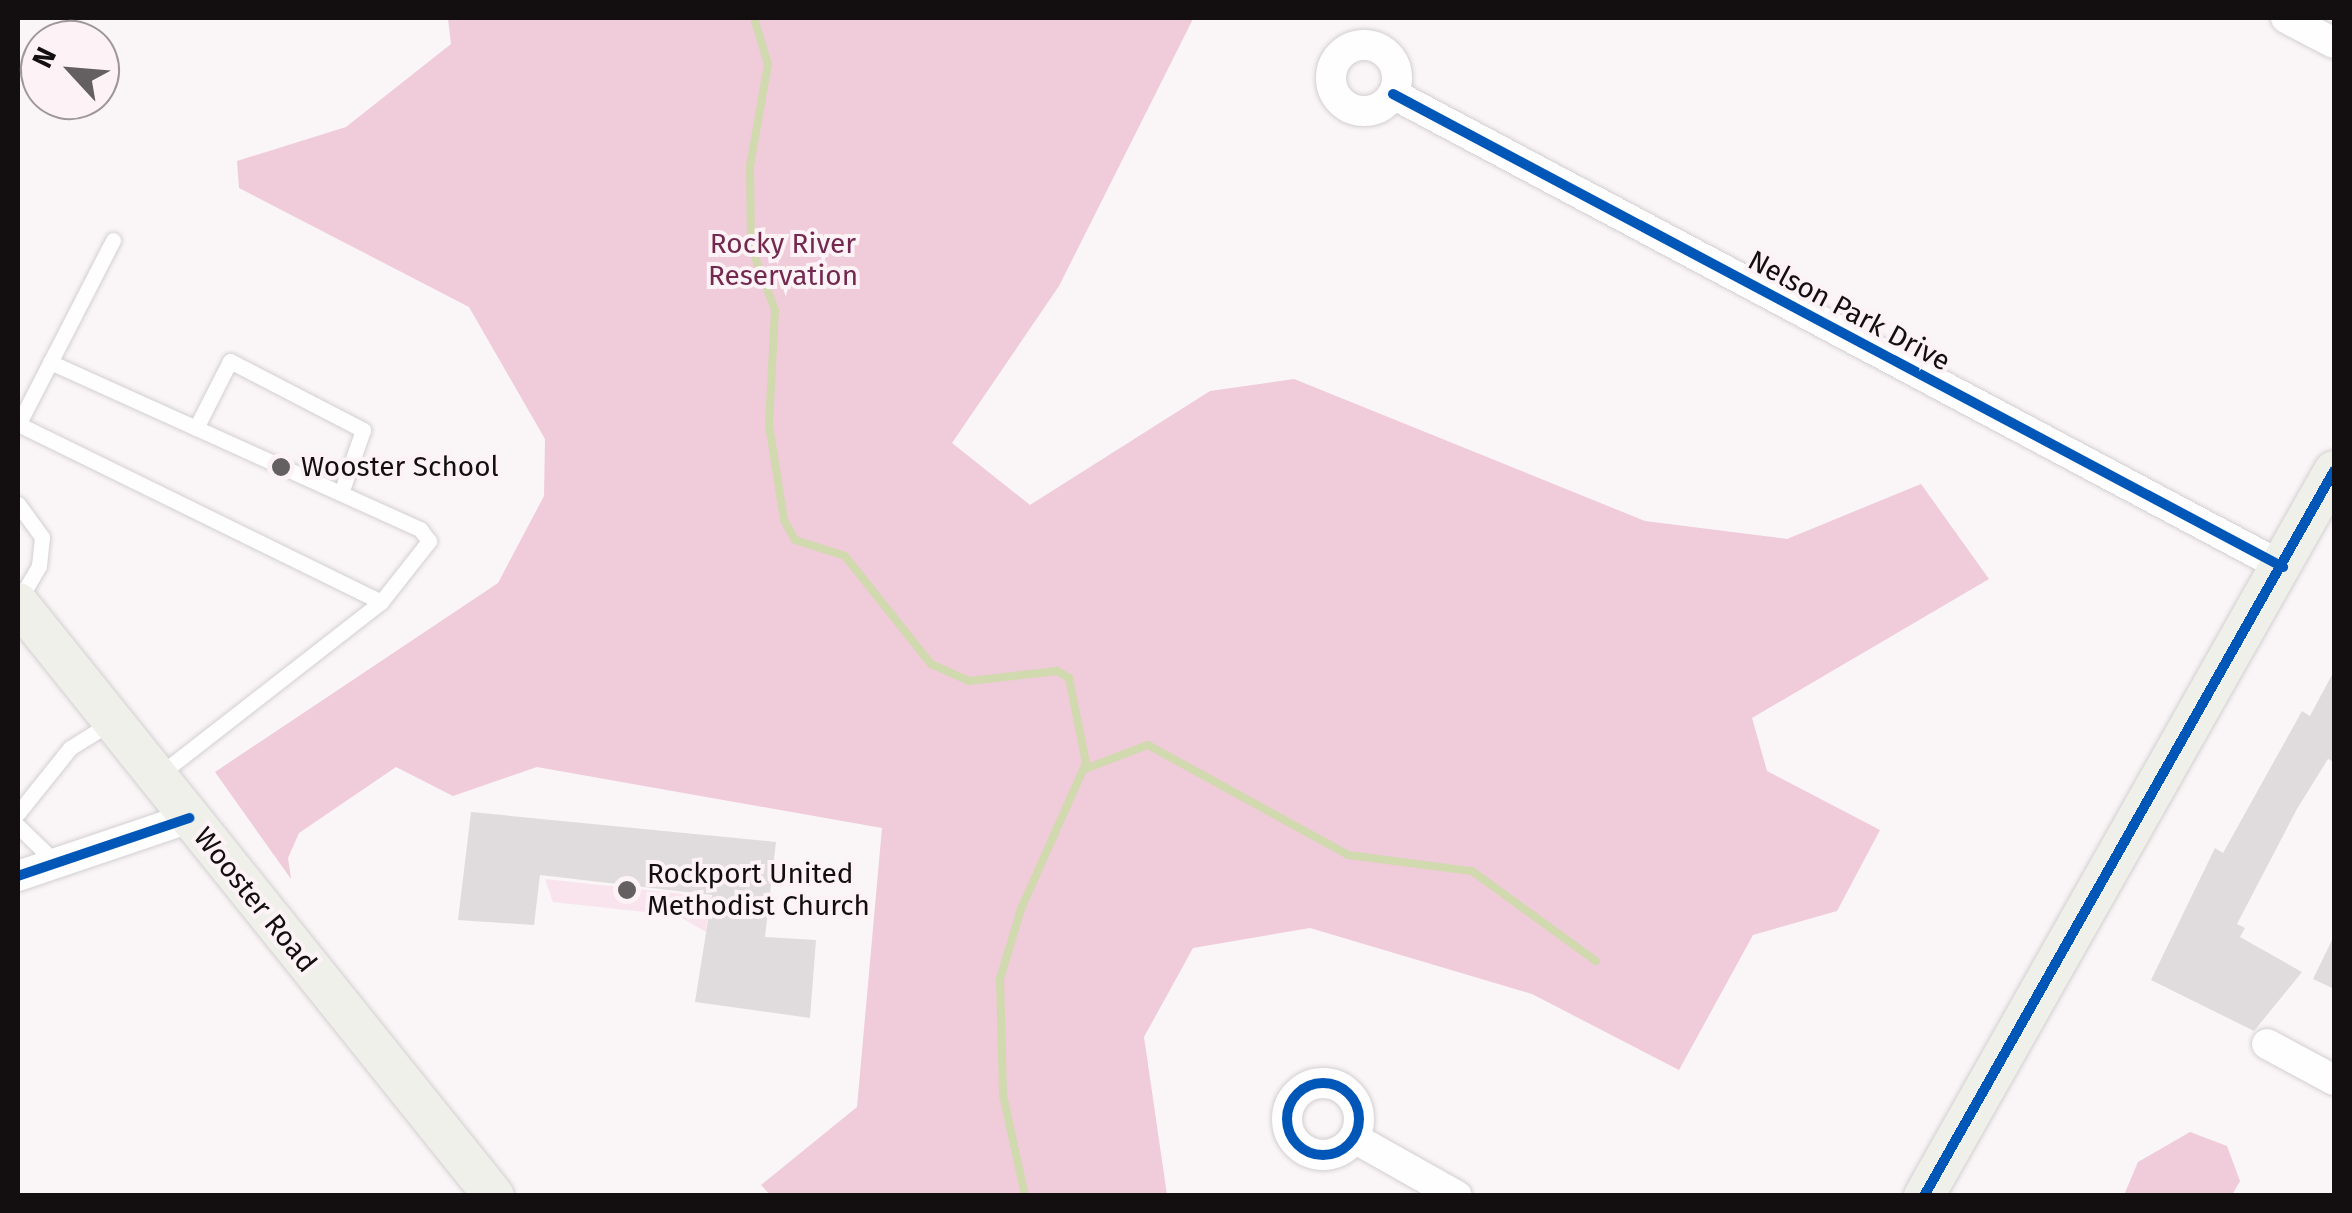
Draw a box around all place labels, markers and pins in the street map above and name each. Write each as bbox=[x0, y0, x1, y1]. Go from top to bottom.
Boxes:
place label: Wooster School bbox=[301, 450, 499, 484]
marker: Wooster School bbox=[270, 456, 292, 478]
place label: Rockport United Methodist Church bbox=[647, 857, 870, 923]
marker: Rockport United Methodist Church bbox=[616, 879, 638, 901]

